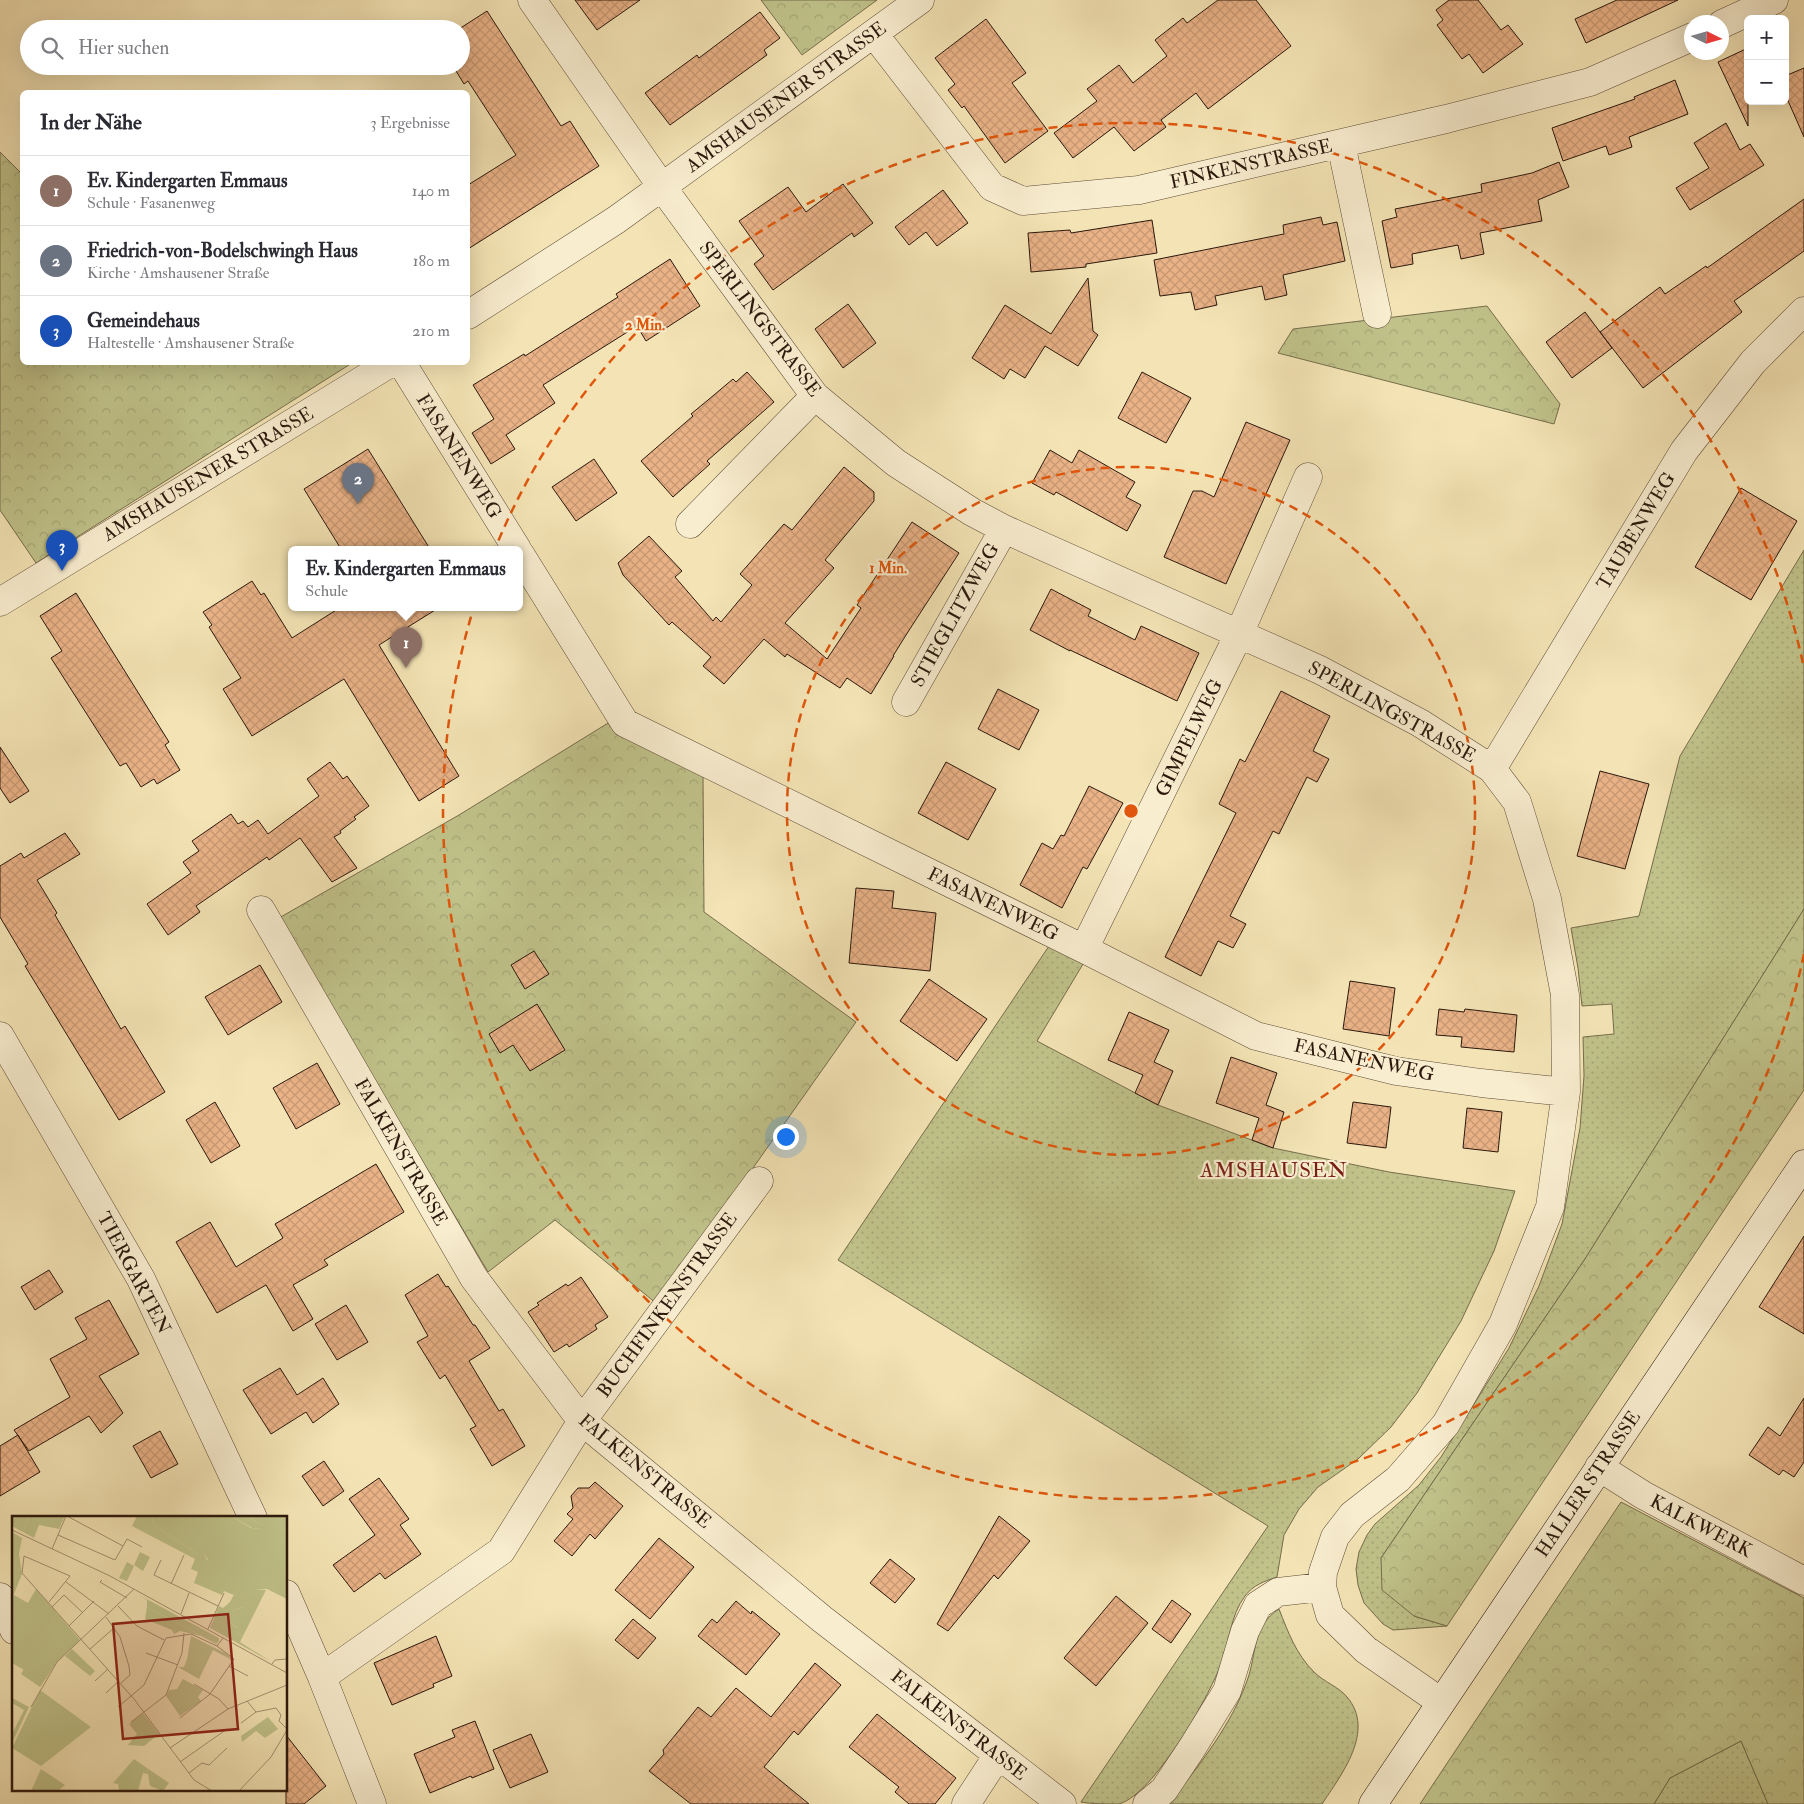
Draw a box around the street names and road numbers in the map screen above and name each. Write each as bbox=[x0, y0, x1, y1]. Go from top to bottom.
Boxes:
street label: AMSHAUSENER STRASSE bbox=[680, 16, 891, 178]
street label: FINKENSTRASSE bbox=[1168, 134, 1335, 194]
street label: SPERLINGSTRASSE bbox=[694, 237, 826, 402]
street label: FASANENWEG bbox=[411, 389, 507, 523]
street label: AMSHAUSENER STRASSE bbox=[97, 401, 318, 547]
street label: TAUBENWEG bbox=[1591, 468, 1681, 594]
street label: STIEGLITZWEG bbox=[906, 539, 1004, 691]
street label: SPERLINGSTRASSE bbox=[1304, 656, 1480, 768]
street label: GIMPELWEG bbox=[1150, 675, 1228, 801]
street label: FASANENWEG bbox=[924, 862, 1062, 946]
street label: FASANENWEG bbox=[1292, 1033, 1436, 1087]
street label: FALKENSTRASSE bbox=[349, 1074, 453, 1230]
street label: BUCHFINKENSTRASSE bbox=[592, 1207, 743, 1402]
street label: TIERGARTEN bbox=[92, 1208, 176, 1338]
street label: HALLER STRASSE bbox=[1530, 1406, 1646, 1562]
street label: FALKENSTRASSE bbox=[574, 1408, 717, 1534]
street label: KALKWERK bbox=[1646, 1489, 1757, 1563]
street label: FALKENSTRASSE bbox=[886, 1664, 1032, 1786]

